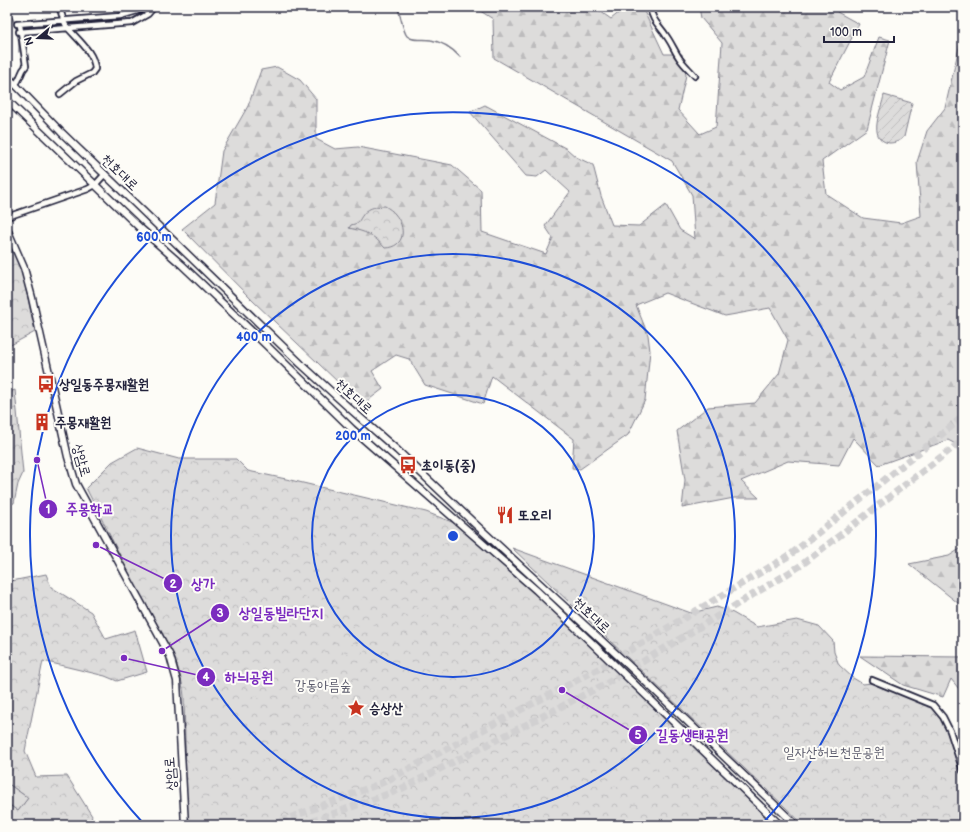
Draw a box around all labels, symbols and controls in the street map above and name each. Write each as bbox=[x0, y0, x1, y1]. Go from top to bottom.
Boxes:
north arrow bbox=[18, 18, 58, 58]
scale bar bbox=[824, 18, 894, 44]
text: 100 m bbox=[830, 25, 862, 40]
text: N bbox=[22, 35, 37, 47]
street label: 천호대로 bbox=[98, 151, 142, 194]
text: 600 m bbox=[136, 230, 172, 245]
text: 400 m bbox=[236, 330, 272, 345]
bus stop icon: 상일동주몽재활원 bbox=[36, 374, 56, 394]
street label: 천호대로 bbox=[331, 375, 376, 418]
place label: 상일동주몽재활원 bbox=[59, 376, 149, 393]
building icon: 주몽재활원 bbox=[32, 412, 52, 432]
place label: 주몽재활원 bbox=[55, 414, 111, 431]
text: 200 m bbox=[335, 429, 371, 444]
street label: 상암로 bbox=[69, 442, 94, 479]
bus stop icon: 초이동(중) bbox=[398, 455, 418, 475]
place label: 초이동(중) bbox=[421, 457, 476, 474]
callout: 주몽학교 bbox=[38, 495, 123, 522]
text: 주몽학교 bbox=[66, 500, 114, 519]
text: 1 bbox=[45, 502, 51, 517]
restaurant icon: 또오리 bbox=[495, 505, 515, 525]
place label: 또오리 bbox=[518, 507, 552, 524]
centre of rings bbox=[446, 529, 460, 543]
callout: 상가 bbox=[163, 570, 223, 597]
text: 상가 bbox=[191, 575, 216, 594]
text: 2 bbox=[169, 577, 177, 592]
street label: 천호대로 bbox=[569, 594, 614, 637]
callout: 상일동빌라단지 bbox=[210, 599, 331, 626]
text: 상일동빌라단지 bbox=[239, 604, 323, 623]
text: 3 bbox=[216, 606, 224, 621]
callout: 하늬공원 bbox=[196, 663, 281, 690]
text: 하늬공원 bbox=[225, 668, 273, 687]
text: 4 bbox=[202, 670, 210, 685]
park label: 강동아름숲 bbox=[295, 677, 351, 694]
place icon: 승상산 bbox=[346, 698, 366, 718]
place label: 승상산 bbox=[369, 700, 404, 717]
callout: 길동생태공원 bbox=[628, 721, 736, 748]
text: 길동생태공원 bbox=[656, 726, 728, 745]
text: 5 bbox=[635, 728, 642, 743]
park label: 일자산허브천문공원 bbox=[783, 744, 885, 761]
street label: 상암로 bbox=[161, 757, 180, 791]

